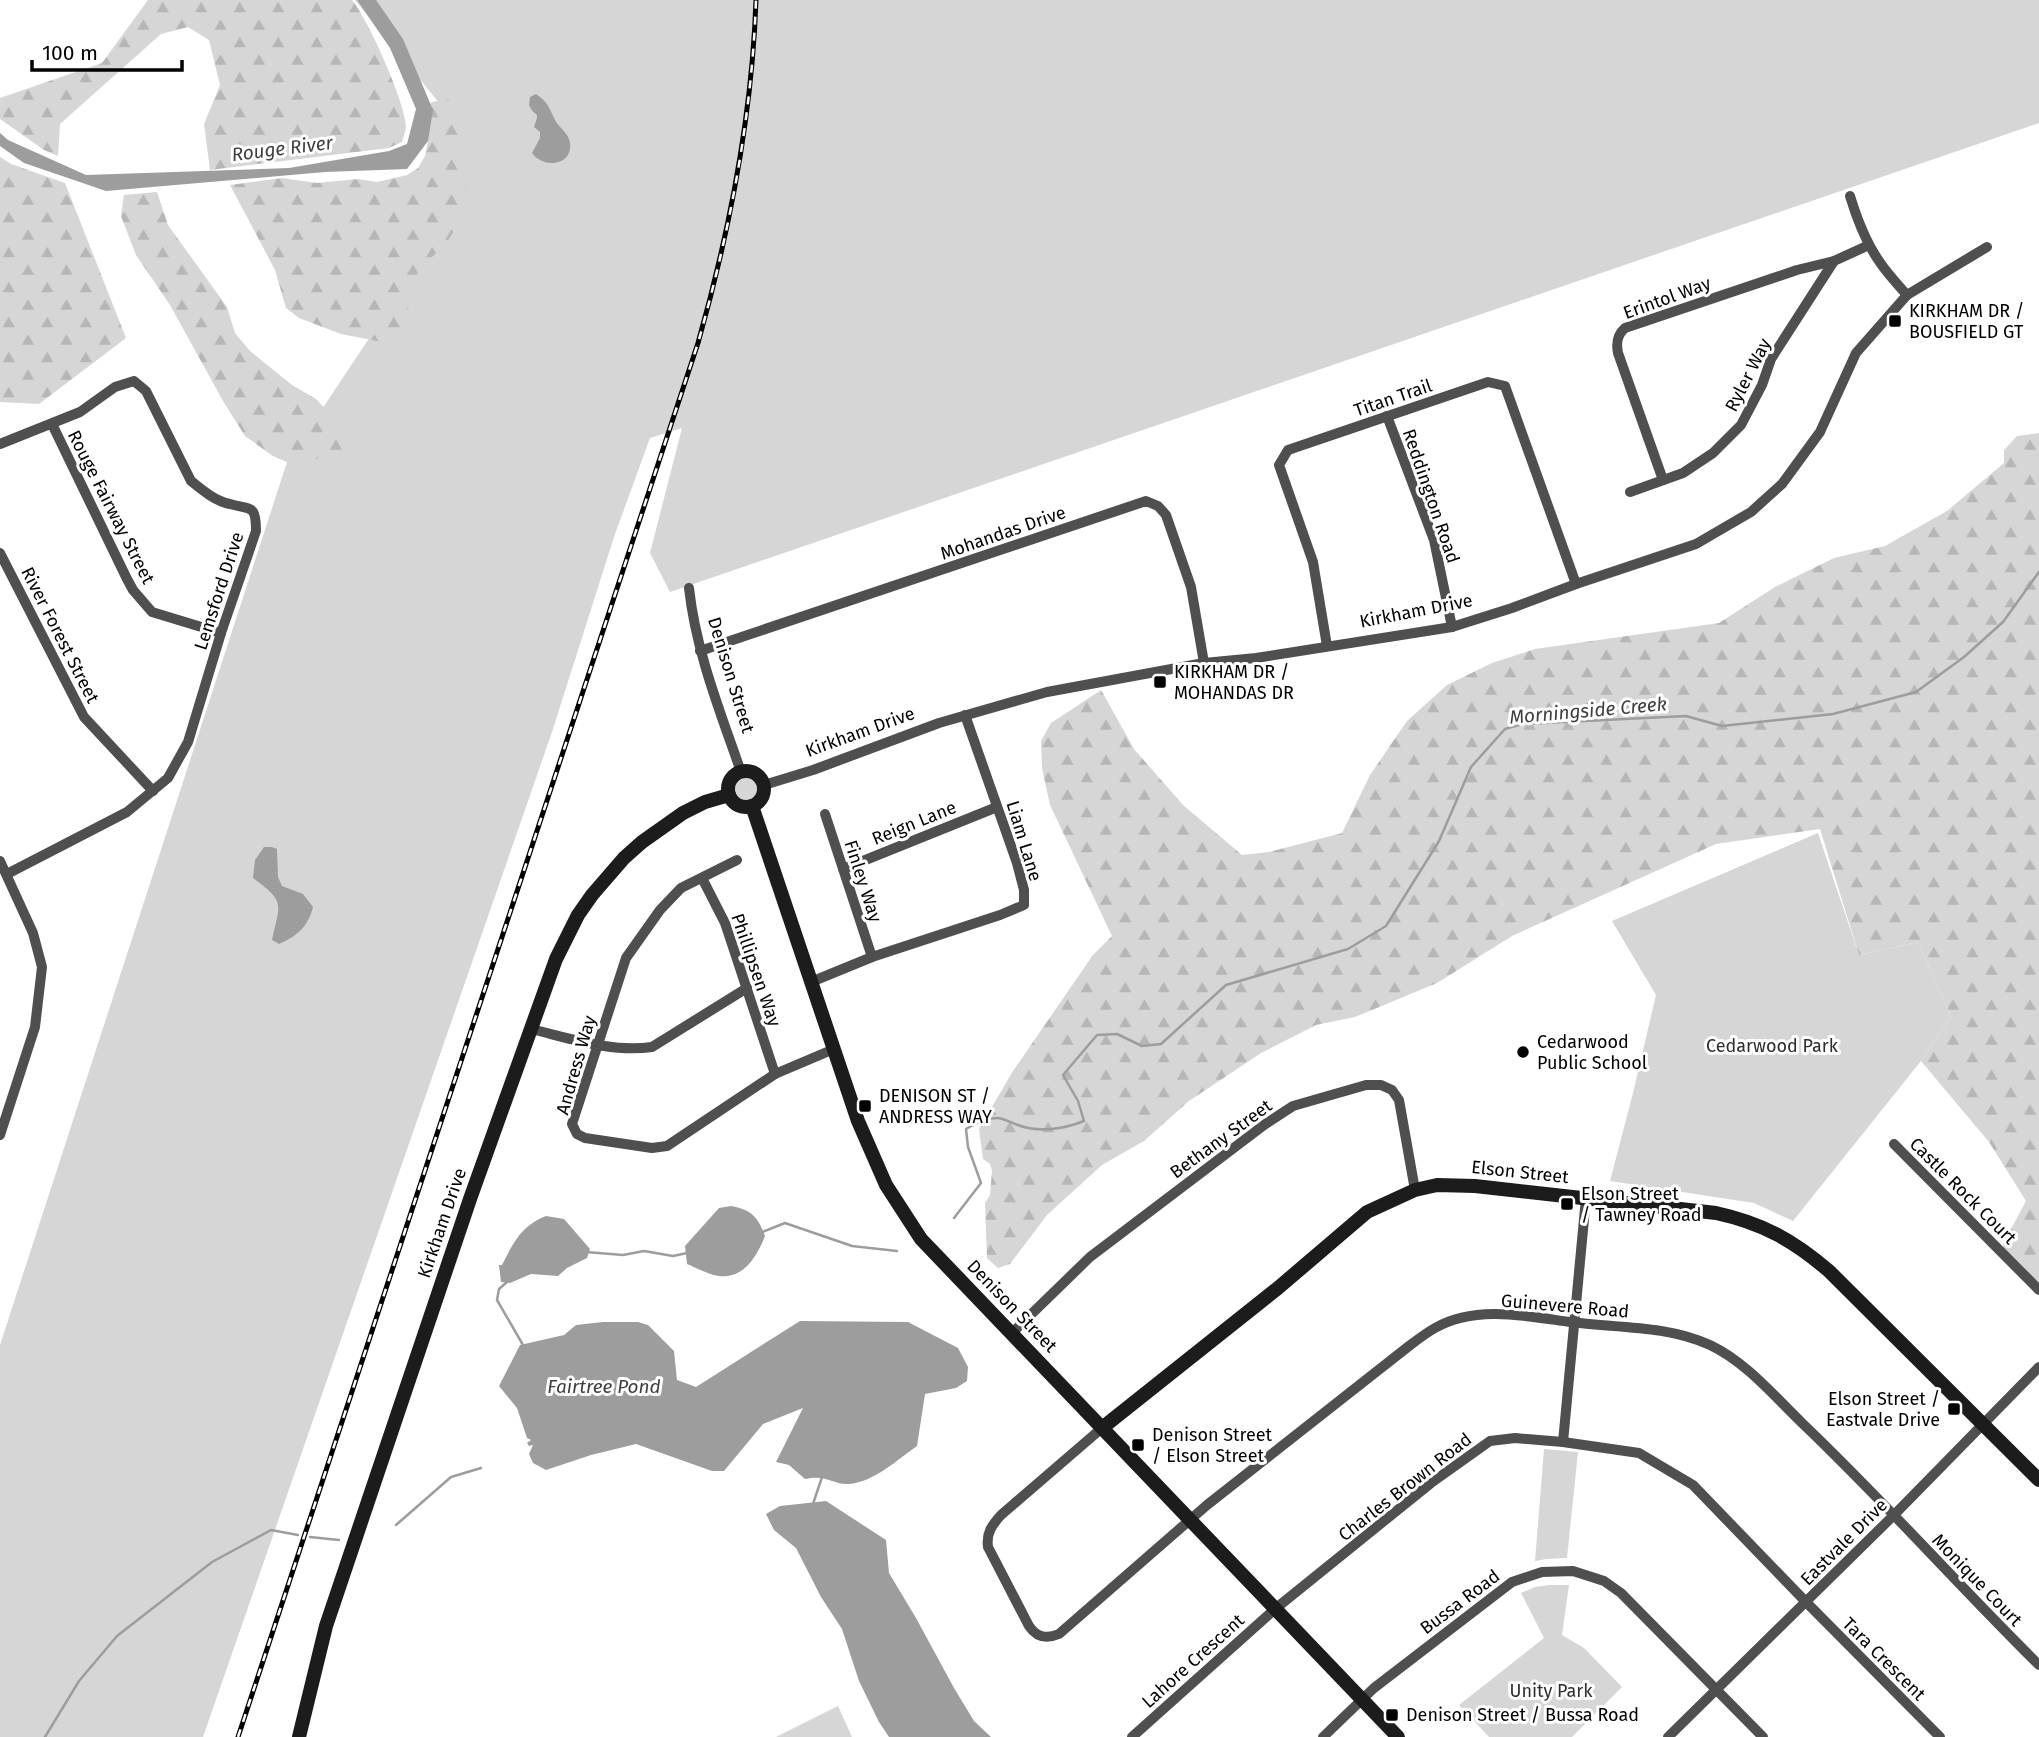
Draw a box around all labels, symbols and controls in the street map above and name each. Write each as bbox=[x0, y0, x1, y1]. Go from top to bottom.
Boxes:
scale bar bbox=[32, 28, 182, 72]
text: 100 m bbox=[42, 40, 98, 66]
water label: Rouge River bbox=[230, 131, 335, 166]
street label: Erintol Way bbox=[1620, 272, 1714, 324]
place label: KIRKHAM DR / BOUSFIELD GT bbox=[1909, 300, 2024, 343]
marker: KIRKHAM DR / BOUSFIELD GT bbox=[1887, 313, 1903, 329]
street label: Ryler Way bbox=[1720, 335, 1776, 415]
street label: Titan Trail bbox=[1351, 374, 1435, 422]
street label: Rouge Fairway Street bbox=[63, 426, 160, 588]
street label: Reddington Road bbox=[1398, 426, 1464, 566]
street label: Mohandas Drive bbox=[937, 501, 1069, 565]
street label: Lemsford Drive bbox=[190, 529, 248, 653]
street label: River Forest Street bbox=[16, 563, 104, 707]
street label: Kirkham Drive bbox=[1358, 589, 1474, 633]
street label: Denison Street bbox=[703, 614, 759, 736]
place label: KIRKHAM DR / MOHANDAS DR bbox=[1174, 661, 1294, 704]
marker: KIRKHAM DR / MOHANDAS DR bbox=[1152, 674, 1168, 690]
water label: Morningside Creek bbox=[1508, 692, 1668, 729]
street label: Kirkham Drive bbox=[802, 702, 918, 762]
street label: Reign Lane bbox=[869, 796, 959, 850]
street label: Liam Lane bbox=[1001, 798, 1047, 884]
street label: Finley Way bbox=[839, 837, 887, 925]
street label: Phillipsen Way bbox=[726, 911, 786, 1030]
street label: Andress Way bbox=[551, 1013, 601, 1117]
place label: Cedarwood Public School bbox=[1537, 1031, 1647, 1074]
park label: Cedarwood Park bbox=[1706, 1035, 1839, 1057]
marker: Cedarwood Public School bbox=[1515, 1044, 1531, 1060]
place label: DENISON ST / ANDRESS WAY bbox=[879, 1085, 992, 1128]
street label: Bethany Street bbox=[1166, 1094, 1277, 1183]
marker: DENISON ST / ANDRESS WAY bbox=[857, 1098, 873, 1114]
street label: Castle Rock Court bbox=[1905, 1133, 2021, 1249]
street label: Elson Street bbox=[1470, 1156, 1570, 1188]
street label: Kirkham Drive bbox=[413, 1165, 471, 1281]
place label: Elson Street / Tawney Road bbox=[1581, 1183, 1702, 1226]
marker: Elson Street / Tawney Road bbox=[1559, 1196, 1575, 1212]
street label: Denison Street bbox=[962, 1255, 1062, 1357]
street label: Guinevere Road bbox=[1500, 1289, 1630, 1323]
water label: Fairtree Pond bbox=[547, 1375, 661, 1398]
place label: Elson Street / Eastvale Drive bbox=[1826, 1388, 1940, 1431]
marker: Elson Street / Eastvale Drive bbox=[1946, 1401, 1962, 1417]
place label: Denison Street / Elson Street bbox=[1152, 1424, 1273, 1467]
street label: Charles Brown Road bbox=[1334, 1428, 1476, 1546]
marker: Denison Street / Elson Street bbox=[1130, 1437, 1146, 1453]
street label: Eastvale Drive bbox=[1796, 1494, 1892, 1590]
street label: Monique Court bbox=[1927, 1529, 2027, 1631]
street label: Bussa Road bbox=[1416, 1565, 1504, 1639]
street label: Lahore Crescent bbox=[1137, 1609, 1249, 1713]
street label: Tara Crescent bbox=[1838, 1613, 1931, 1706]
park label: Unity Park bbox=[1510, 1680, 1593, 1702]
place label: Denison Street / Bussa Road bbox=[1406, 1704, 1639, 1726]
marker: Denison Street / Bussa Road bbox=[1384, 1707, 1400, 1723]

